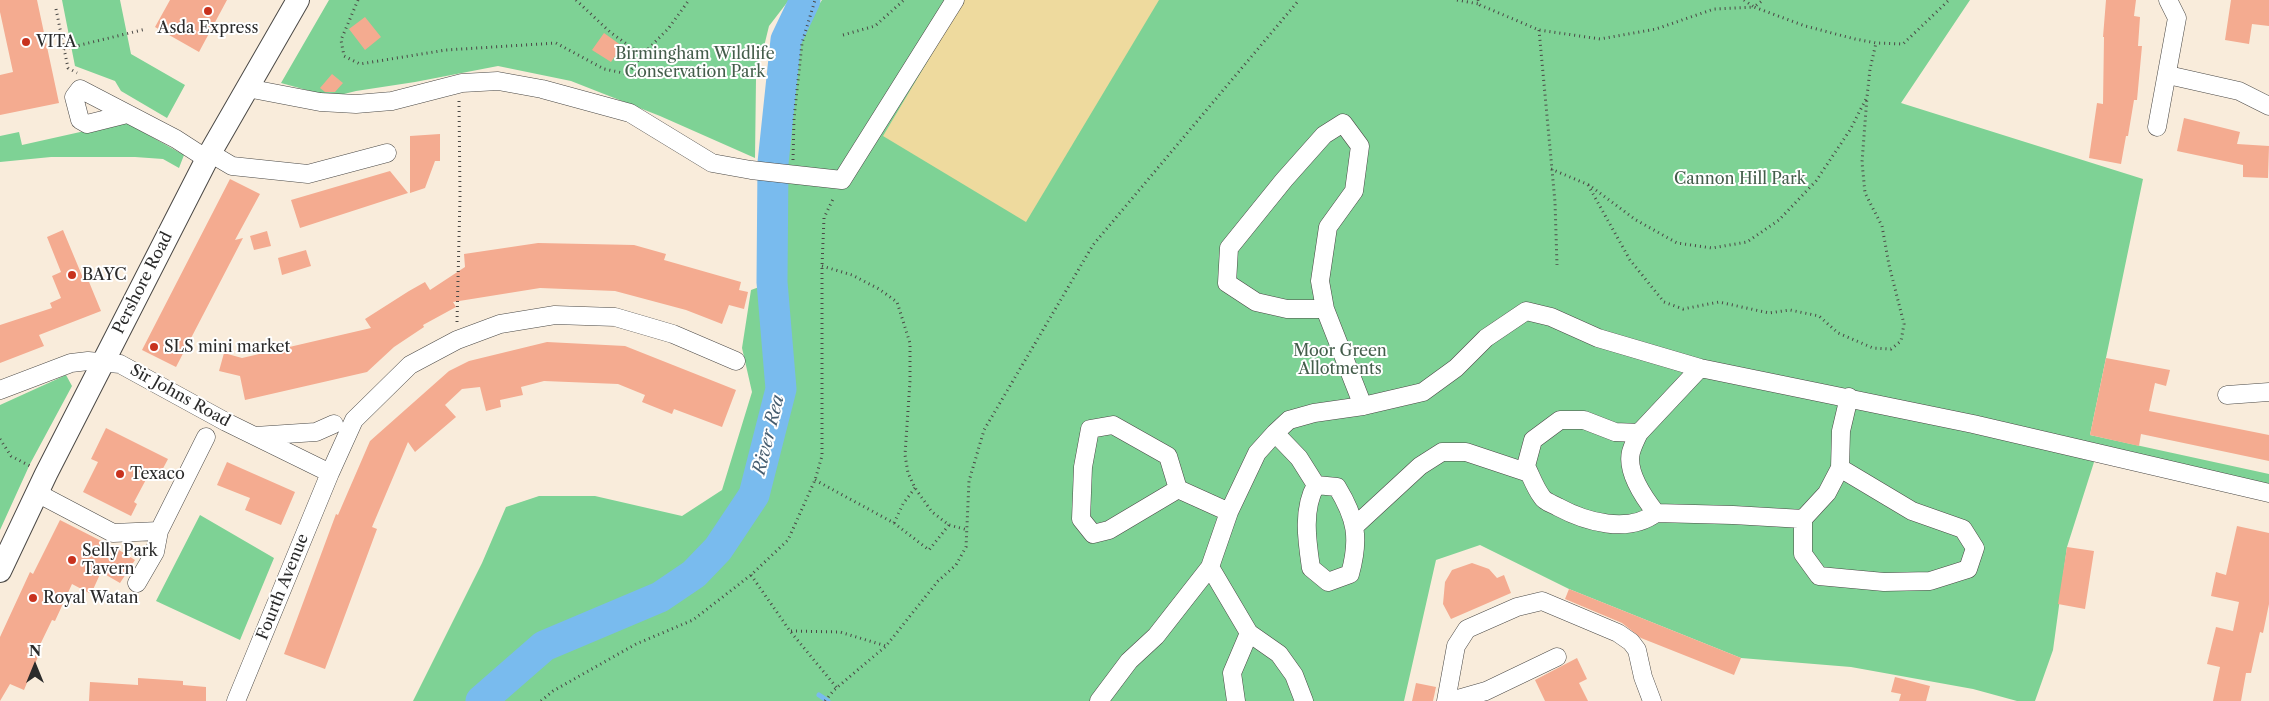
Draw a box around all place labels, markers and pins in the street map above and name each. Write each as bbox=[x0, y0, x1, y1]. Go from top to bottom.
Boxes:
marker: Asda Express bbox=[202, 5, 214, 17]
place label: Asda Express bbox=[158, 18, 258, 38]
place label: VITA bbox=[36, 32, 76, 52]
marker: VITA bbox=[20, 36, 32, 48]
place label: BAYC bbox=[82, 265, 126, 285]
marker: BAYC bbox=[66, 269, 78, 281]
place label: SLS mini market bbox=[164, 337, 290, 357]
marker: SLS mini market bbox=[148, 341, 160, 353]
place label: Texaco bbox=[130, 464, 185, 484]
marker: Texaco bbox=[114, 468, 126, 480]
place label: Selly Park Tavern bbox=[82, 541, 158, 579]
marker: Selly Park Tavern bbox=[66, 554, 78, 566]
place label: Royal Watan bbox=[43, 588, 139, 608]
marker: Royal Watan bbox=[27, 592, 39, 604]

